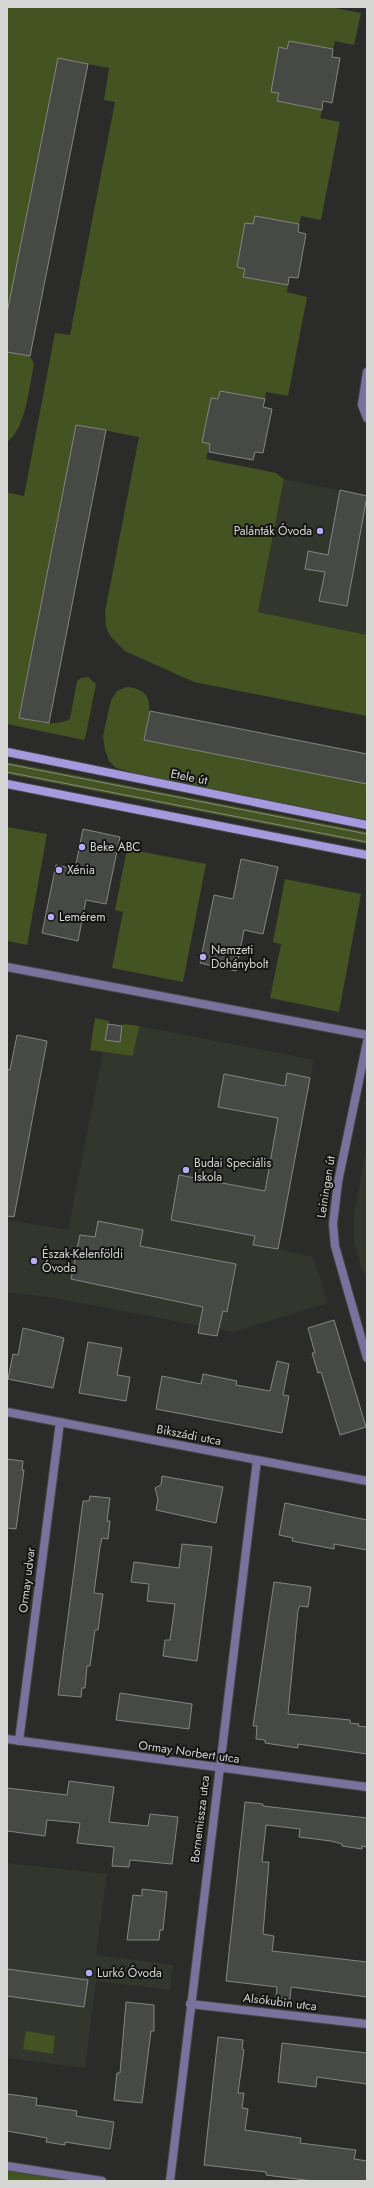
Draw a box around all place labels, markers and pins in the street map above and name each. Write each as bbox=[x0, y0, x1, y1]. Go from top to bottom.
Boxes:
place label: Palánták Óvoda bbox=[234, 522, 312, 540]
marker: Palánták Óvoda bbox=[315, 526, 325, 536]
place label: Beke ABC bbox=[90, 838, 141, 856]
marker: Beke ABC bbox=[77, 842, 87, 852]
place label: Xénia bbox=[67, 861, 95, 879]
marker: Xénia bbox=[54, 865, 64, 875]
place label: Lemérem bbox=[59, 908, 106, 926]
marker: Lemérem bbox=[46, 912, 56, 922]
place label: Nemzeti Dohánybolt bbox=[211, 941, 269, 973]
marker: Nemzeti Dohánybolt bbox=[198, 952, 208, 962]
place label: Budai Speciális Iskola bbox=[194, 1154, 271, 1186]
marker: Budai Speciális Iskola bbox=[181, 1165, 191, 1175]
place label: Észak-Kelenföldi Óvoda bbox=[42, 1245, 123, 1277]
marker: Észak-Kelenföldi Óvoda bbox=[29, 1256, 39, 1266]
place label: Lurkó Óvoda bbox=[97, 1964, 162, 1982]
marker: Lurkó Óvoda bbox=[84, 1968, 94, 1978]

